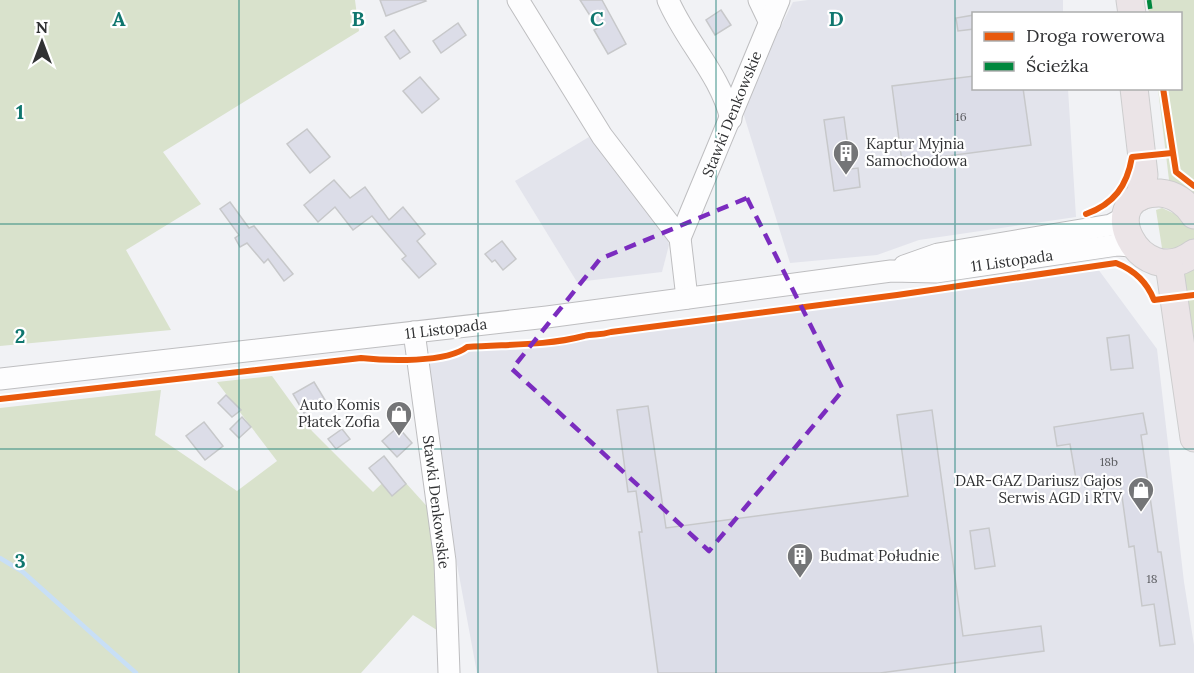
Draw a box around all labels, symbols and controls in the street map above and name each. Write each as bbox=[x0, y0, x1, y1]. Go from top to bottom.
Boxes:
text: A bbox=[112, 6, 126, 31]
text: B bbox=[351, 6, 365, 31]
text: C bbox=[590, 6, 604, 31]
text: D bbox=[828, 6, 844, 31]
north arrow bbox=[12, 12, 72, 72]
legend bbox=[972, 12, 1182, 90]
text: N bbox=[36, 17, 48, 37]
text: Droga rowerowa bbox=[1026, 24, 1165, 47]
street label: Stawki Denkowskie bbox=[698, 48, 766, 180]
text: Ścieżka bbox=[1026, 54, 1089, 77]
text: 1 bbox=[16, 99, 24, 124]
house number: 16 bbox=[955, 109, 967, 124]
place label: Kaptur Myjnia Samochodowa bbox=[866, 134, 968, 170]
building icon: Kaptur Myjnia Samochodowa bbox=[831, 138, 861, 176]
street label: 11 Listopada bbox=[970, 245, 1054, 276]
street label: 11 Listopada bbox=[404, 314, 488, 343]
text: 2 bbox=[15, 323, 25, 348]
place label: Auto Komis Płatek Zofia bbox=[298, 395, 380, 431]
shop icon: Auto Komis Płatek Zofia bbox=[384, 399, 414, 437]
street label: Stawki Denkowskie bbox=[419, 434, 454, 570]
house number: 18b bbox=[1100, 454, 1118, 469]
place label: DAR-GAZ Dariusz Gajos Serwis AGD i RTV bbox=[955, 471, 1123, 507]
shop icon: DAR-GAZ Dariusz Gajos Serwis AGD i RTV bbox=[1126, 475, 1156, 513]
building icon: Budmat Południe bbox=[785, 541, 815, 579]
place label: Budmat Południe bbox=[820, 546, 940, 565]
text: 3 bbox=[14, 548, 26, 573]
house number: 18 bbox=[1146, 571, 1158, 586]

